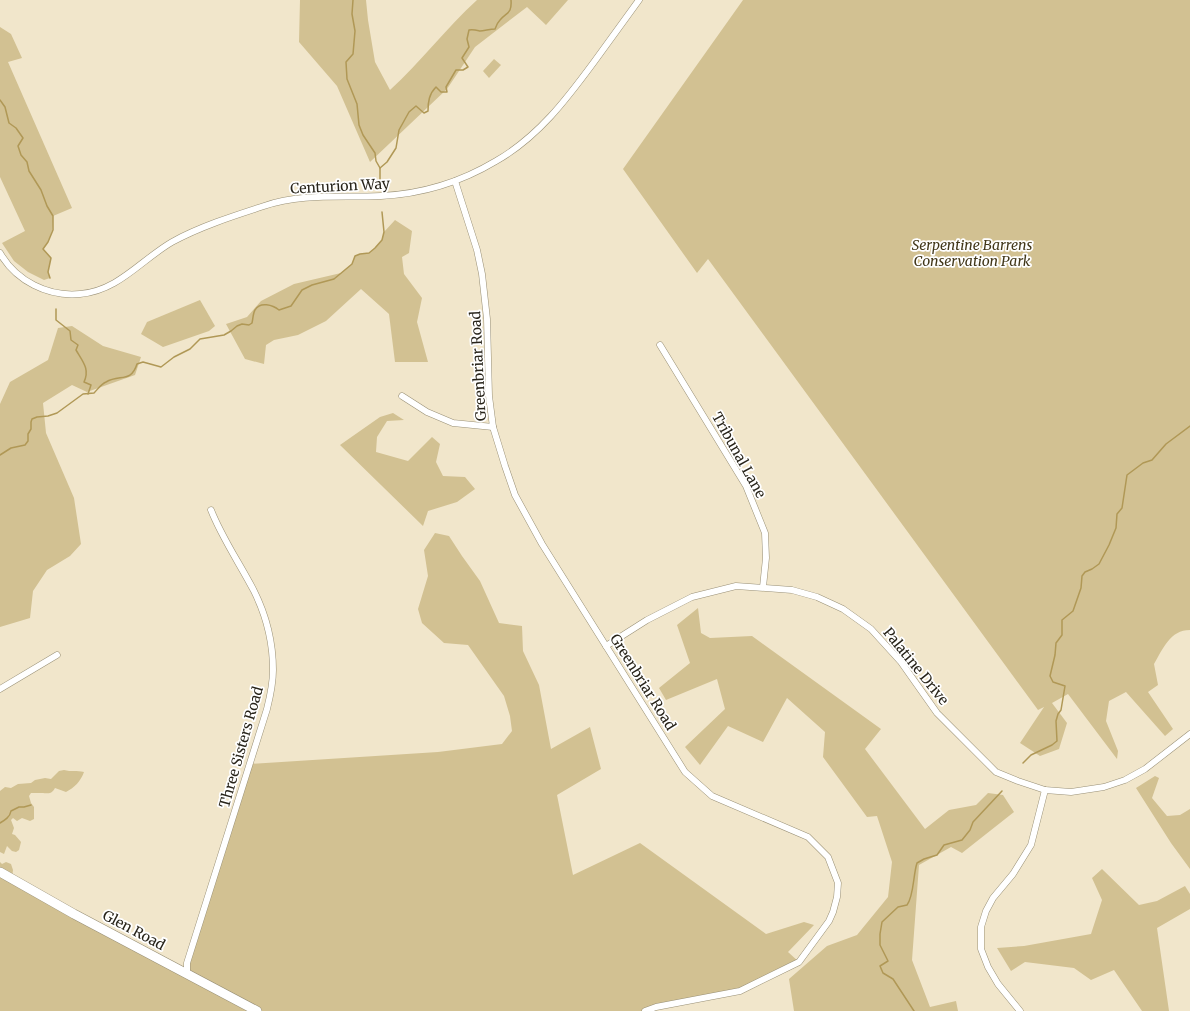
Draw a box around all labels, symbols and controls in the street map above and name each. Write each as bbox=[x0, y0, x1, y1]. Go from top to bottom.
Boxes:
street label: Centurion Way bbox=[290, 174, 391, 198]
park label: Serpentine Barrens Conservation Park bbox=[912, 236, 1032, 270]
street label: Greenbriar Road bbox=[466, 310, 490, 421]
street label: Tribunal Lane bbox=[708, 409, 770, 501]
street label: Palatine Drive bbox=[879, 624, 953, 708]
street label: Greenbriar Road bbox=[606, 631, 680, 734]
street label: Three Sisters Road bbox=[215, 684, 267, 810]
street label: Glen Road bbox=[100, 906, 169, 954]

